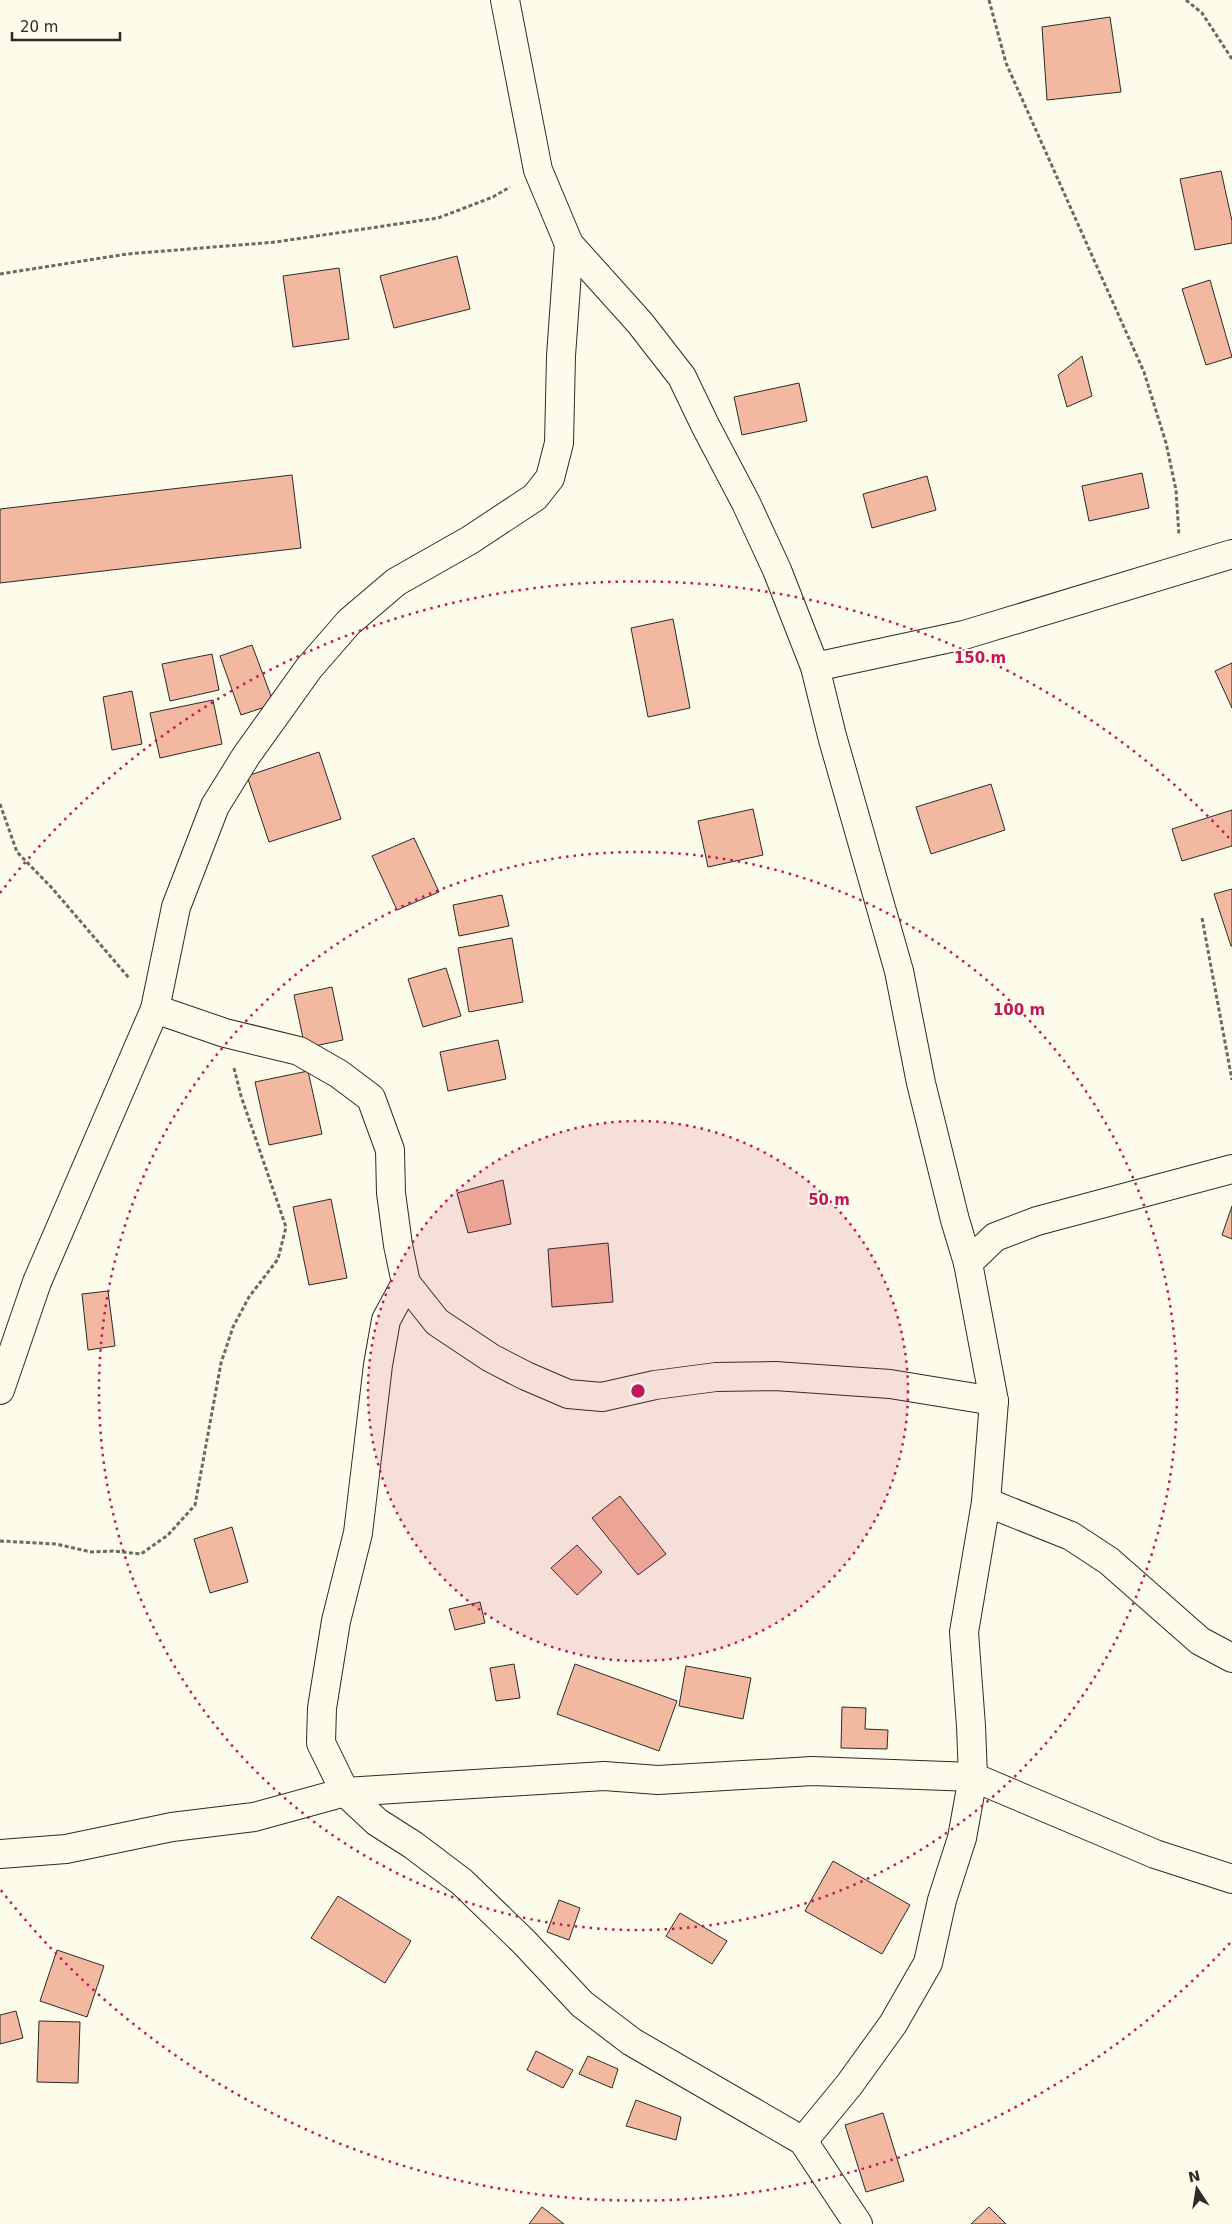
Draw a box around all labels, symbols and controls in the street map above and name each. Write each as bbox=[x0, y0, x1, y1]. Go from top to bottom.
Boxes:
scale bar bbox=[12, 10, 120, 42]
text: 20 m bbox=[20, 18, 58, 36]
text: 150 m bbox=[954, 649, 1006, 667]
text: 100 m bbox=[993, 1001, 1045, 1019]
text: 50 m bbox=[808, 1191, 850, 1209]
centre of rings bbox=[629, 1382, 647, 1400]
north arrow bbox=[1172, 2164, 1222, 2214]
text: N bbox=[1187, 2167, 1202, 2185]

